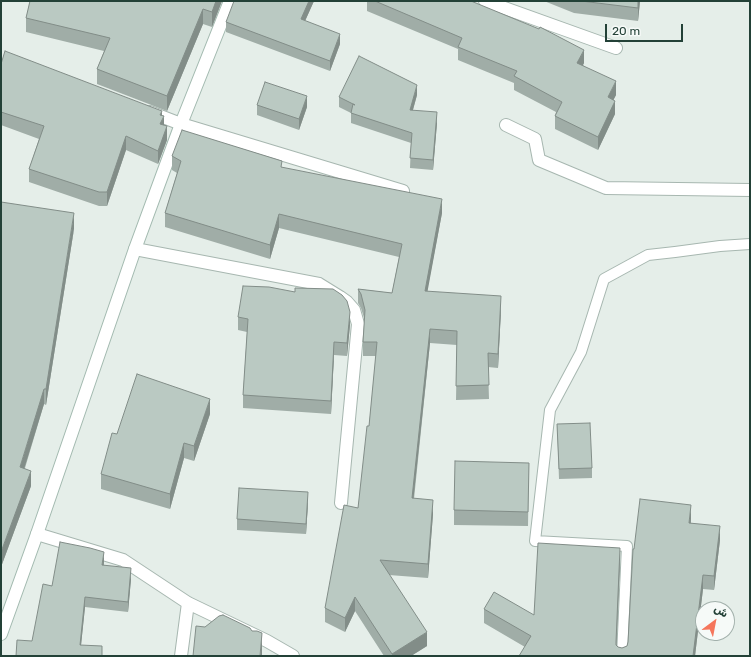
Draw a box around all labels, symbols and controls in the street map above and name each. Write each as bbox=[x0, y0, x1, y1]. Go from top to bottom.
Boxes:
scale bar bbox=[607, 16, 685, 42]
text: 20 m bbox=[612, 24, 640, 38]
north arrow bbox=[695, 601, 735, 641]
text: ش bbox=[712, 602, 730, 620]

